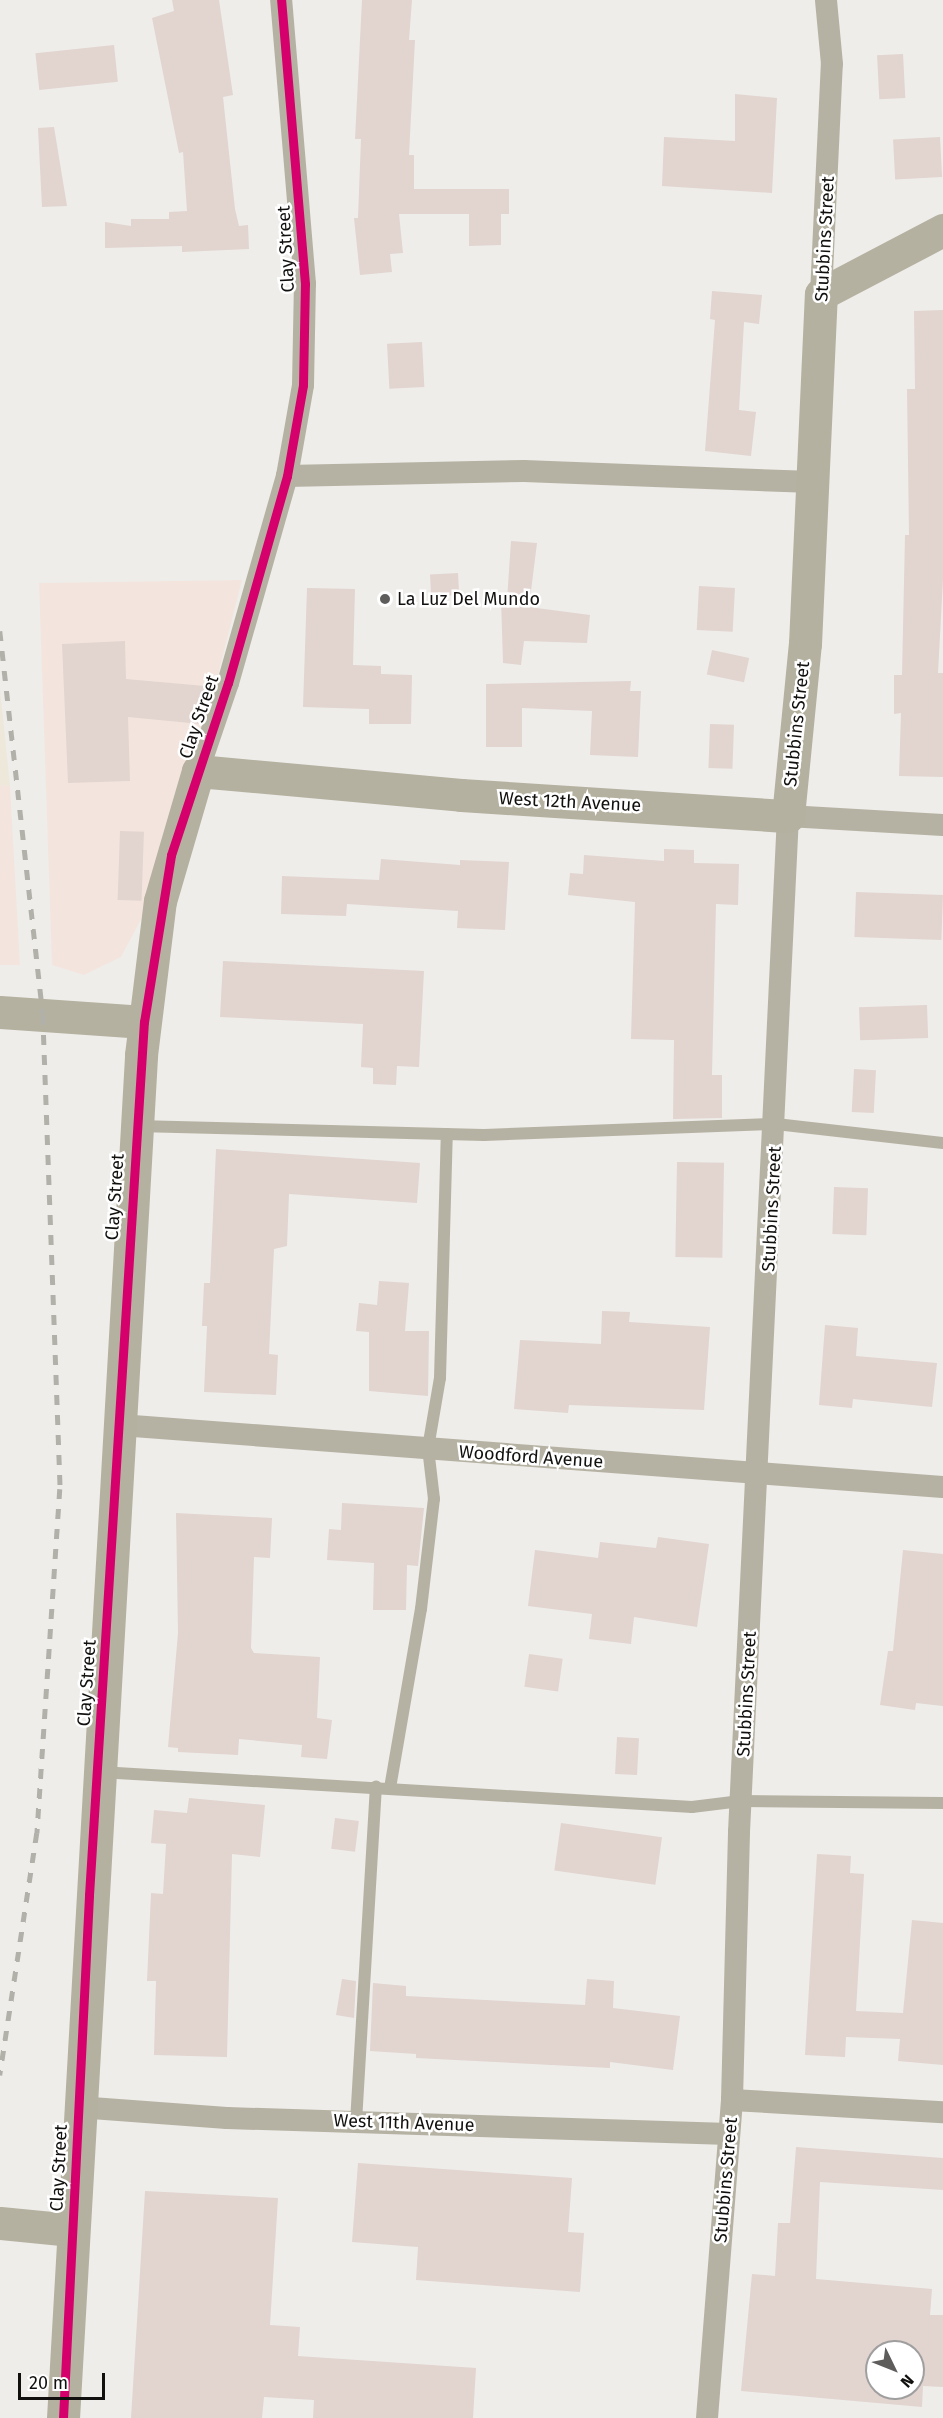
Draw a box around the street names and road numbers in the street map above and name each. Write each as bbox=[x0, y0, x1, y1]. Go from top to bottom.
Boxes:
street label: Stubbins Street bbox=[811, 176, 839, 302]
street label: Clay Street bbox=[273, 205, 299, 293]
street label: Stubbins Street bbox=[780, 660, 814, 788]
street label: Clay Street bbox=[175, 672, 223, 762]
street label: West 12th Avenue bbox=[498, 787, 642, 817]
street label: Stubbins Street bbox=[758, 1146, 786, 1272]
street label: Clay Street bbox=[101, 1153, 129, 1241]
street label: Woodford Avenue bbox=[458, 1441, 604, 1473]
street label: Stubbins Street bbox=[733, 1631, 761, 1757]
street label: Clay Street bbox=[73, 1639, 101, 1727]
street label: West 11th Avenue bbox=[333, 2110, 475, 2136]
street label: Stubbins Street bbox=[710, 2116, 742, 2244]
street label: Clay Street bbox=[46, 2124, 72, 2212]

